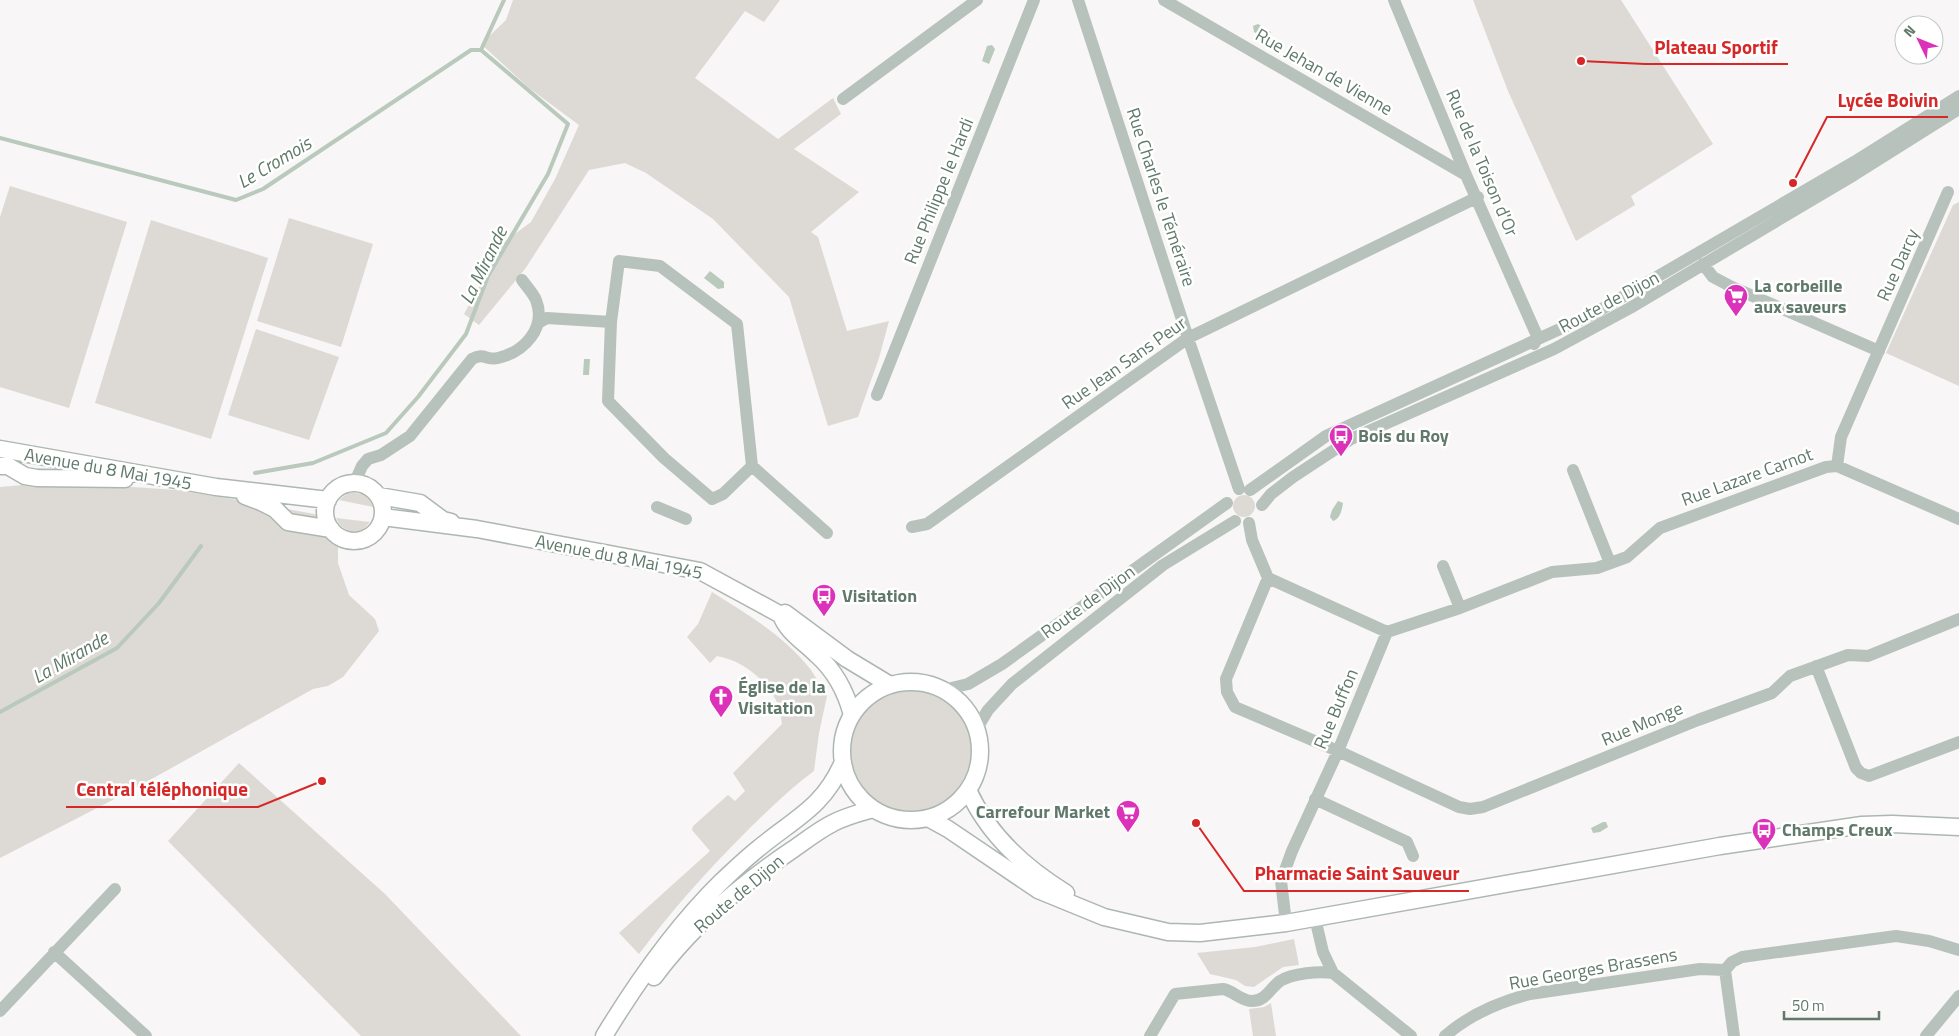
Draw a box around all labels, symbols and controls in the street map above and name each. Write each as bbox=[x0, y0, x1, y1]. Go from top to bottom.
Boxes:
north arrow bbox=[1894, 15, 1944, 65]
text: N bbox=[1898, 20, 1920, 42]
street label: Rue Jehan de Vienne bbox=[1251, 21, 1398, 122]
callout: Plateau Sportif bbox=[1645, 30, 1788, 64]
text: Plateau Sportif bbox=[1654, 32, 1778, 61]
callout: Lycée Boivin bbox=[1827, 83, 1948, 117]
street label: Rue de la Toison d'Or bbox=[1439, 85, 1526, 241]
text: Lycée Boivin bbox=[1837, 85, 1939, 114]
street label: Rue Charles le Téméraire bbox=[1120, 104, 1203, 290]
street label: Rue Philippe le Hardi bbox=[897, 113, 980, 268]
water label: Le Cromois bbox=[231, 127, 318, 195]
water label: La Mirande bbox=[451, 220, 514, 309]
street label: Rue Darcy bbox=[1870, 224, 1926, 305]
street label: Route de Dijon bbox=[1554, 264, 1664, 339]
place label: La corbeille aux saveurs bbox=[1754, 272, 1846, 320]
supermarket icon: La corbeille aux saveurs bbox=[1723, 283, 1749, 317]
street label: Rue Jean Sans Peur bbox=[1056, 309, 1192, 416]
place label: Bois du Roy bbox=[1358, 422, 1449, 449]
bus stop icon: Bois du Roy bbox=[1328, 423, 1354, 457]
street label: Avenue du 8 Mai 1945 bbox=[22, 440, 194, 497]
street label: Rue Lazare Carnot bbox=[1677, 440, 1817, 513]
street label: Avenue du 8 Mai 1945 bbox=[533, 527, 705, 586]
street label: Route de Dijon bbox=[1035, 558, 1140, 645]
place label: Visitation bbox=[842, 582, 917, 609]
bus stop icon: Visitation bbox=[811, 583, 837, 617]
water label: La Mirande bbox=[26, 623, 114, 690]
street label: Rue Buffon bbox=[1306, 664, 1365, 753]
place label: Église de la Visitation bbox=[738, 673, 826, 721]
church icon: Église de la Visitation bbox=[708, 684, 734, 718]
street label: Rue Monge bbox=[1597, 694, 1687, 753]
callout: Central téléphonique bbox=[66, 773, 258, 807]
text: Central téléphonique bbox=[76, 774, 248, 803]
place label: Carrefour Market bbox=[976, 798, 1110, 825]
supermarket icon: Carrefour Market bbox=[1115, 799, 1141, 833]
place label: Champs Creux bbox=[1782, 816, 1893, 843]
bus stop icon: Champs Creux bbox=[1751, 817, 1777, 851]
street label: Route de Dijon bbox=[688, 848, 790, 940]
callout: Pharmacie Saint Sauveur bbox=[1244, 857, 1469, 891]
text: Pharmacie Saint Sauveur bbox=[1254, 858, 1460, 887]
street label: Rue Georges Brassens bbox=[1507, 940, 1679, 997]
scale bar bbox=[1784, 988, 1879, 1020]
text: 50 m bbox=[1792, 994, 1825, 1017]

